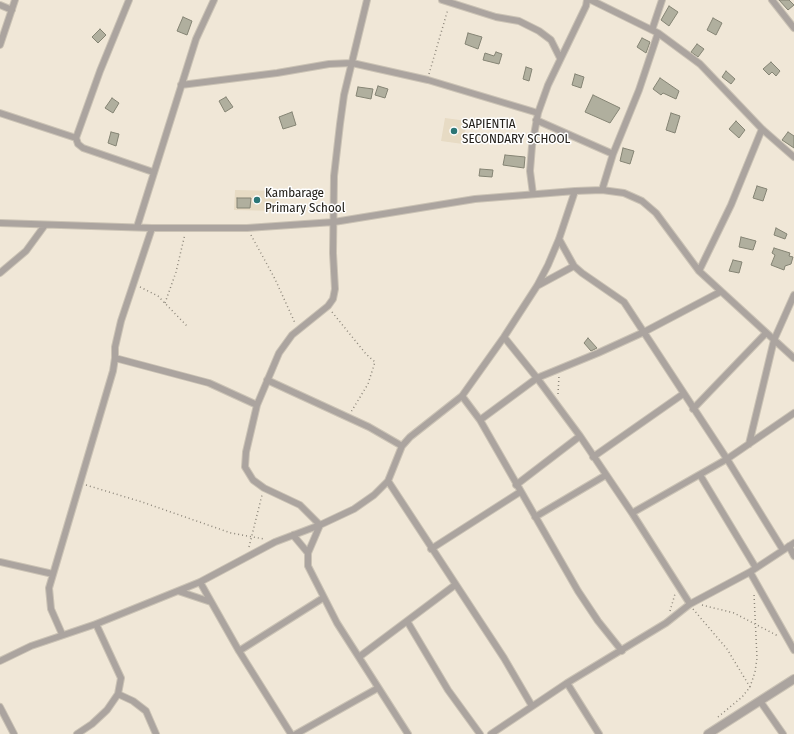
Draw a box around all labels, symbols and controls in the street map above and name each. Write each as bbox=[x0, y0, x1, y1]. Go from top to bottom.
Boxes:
place label: SAPIENTIA SECONDARY SCHOOL bbox=[462, 116, 570, 147]
marker: SAPIENTIA SECONDARY SCHOOL bbox=[449, 126, 459, 136]
place label: Kambarage Primary School bbox=[265, 185, 345, 216]
marker: Kambarage Primary School bbox=[252, 195, 262, 205]

